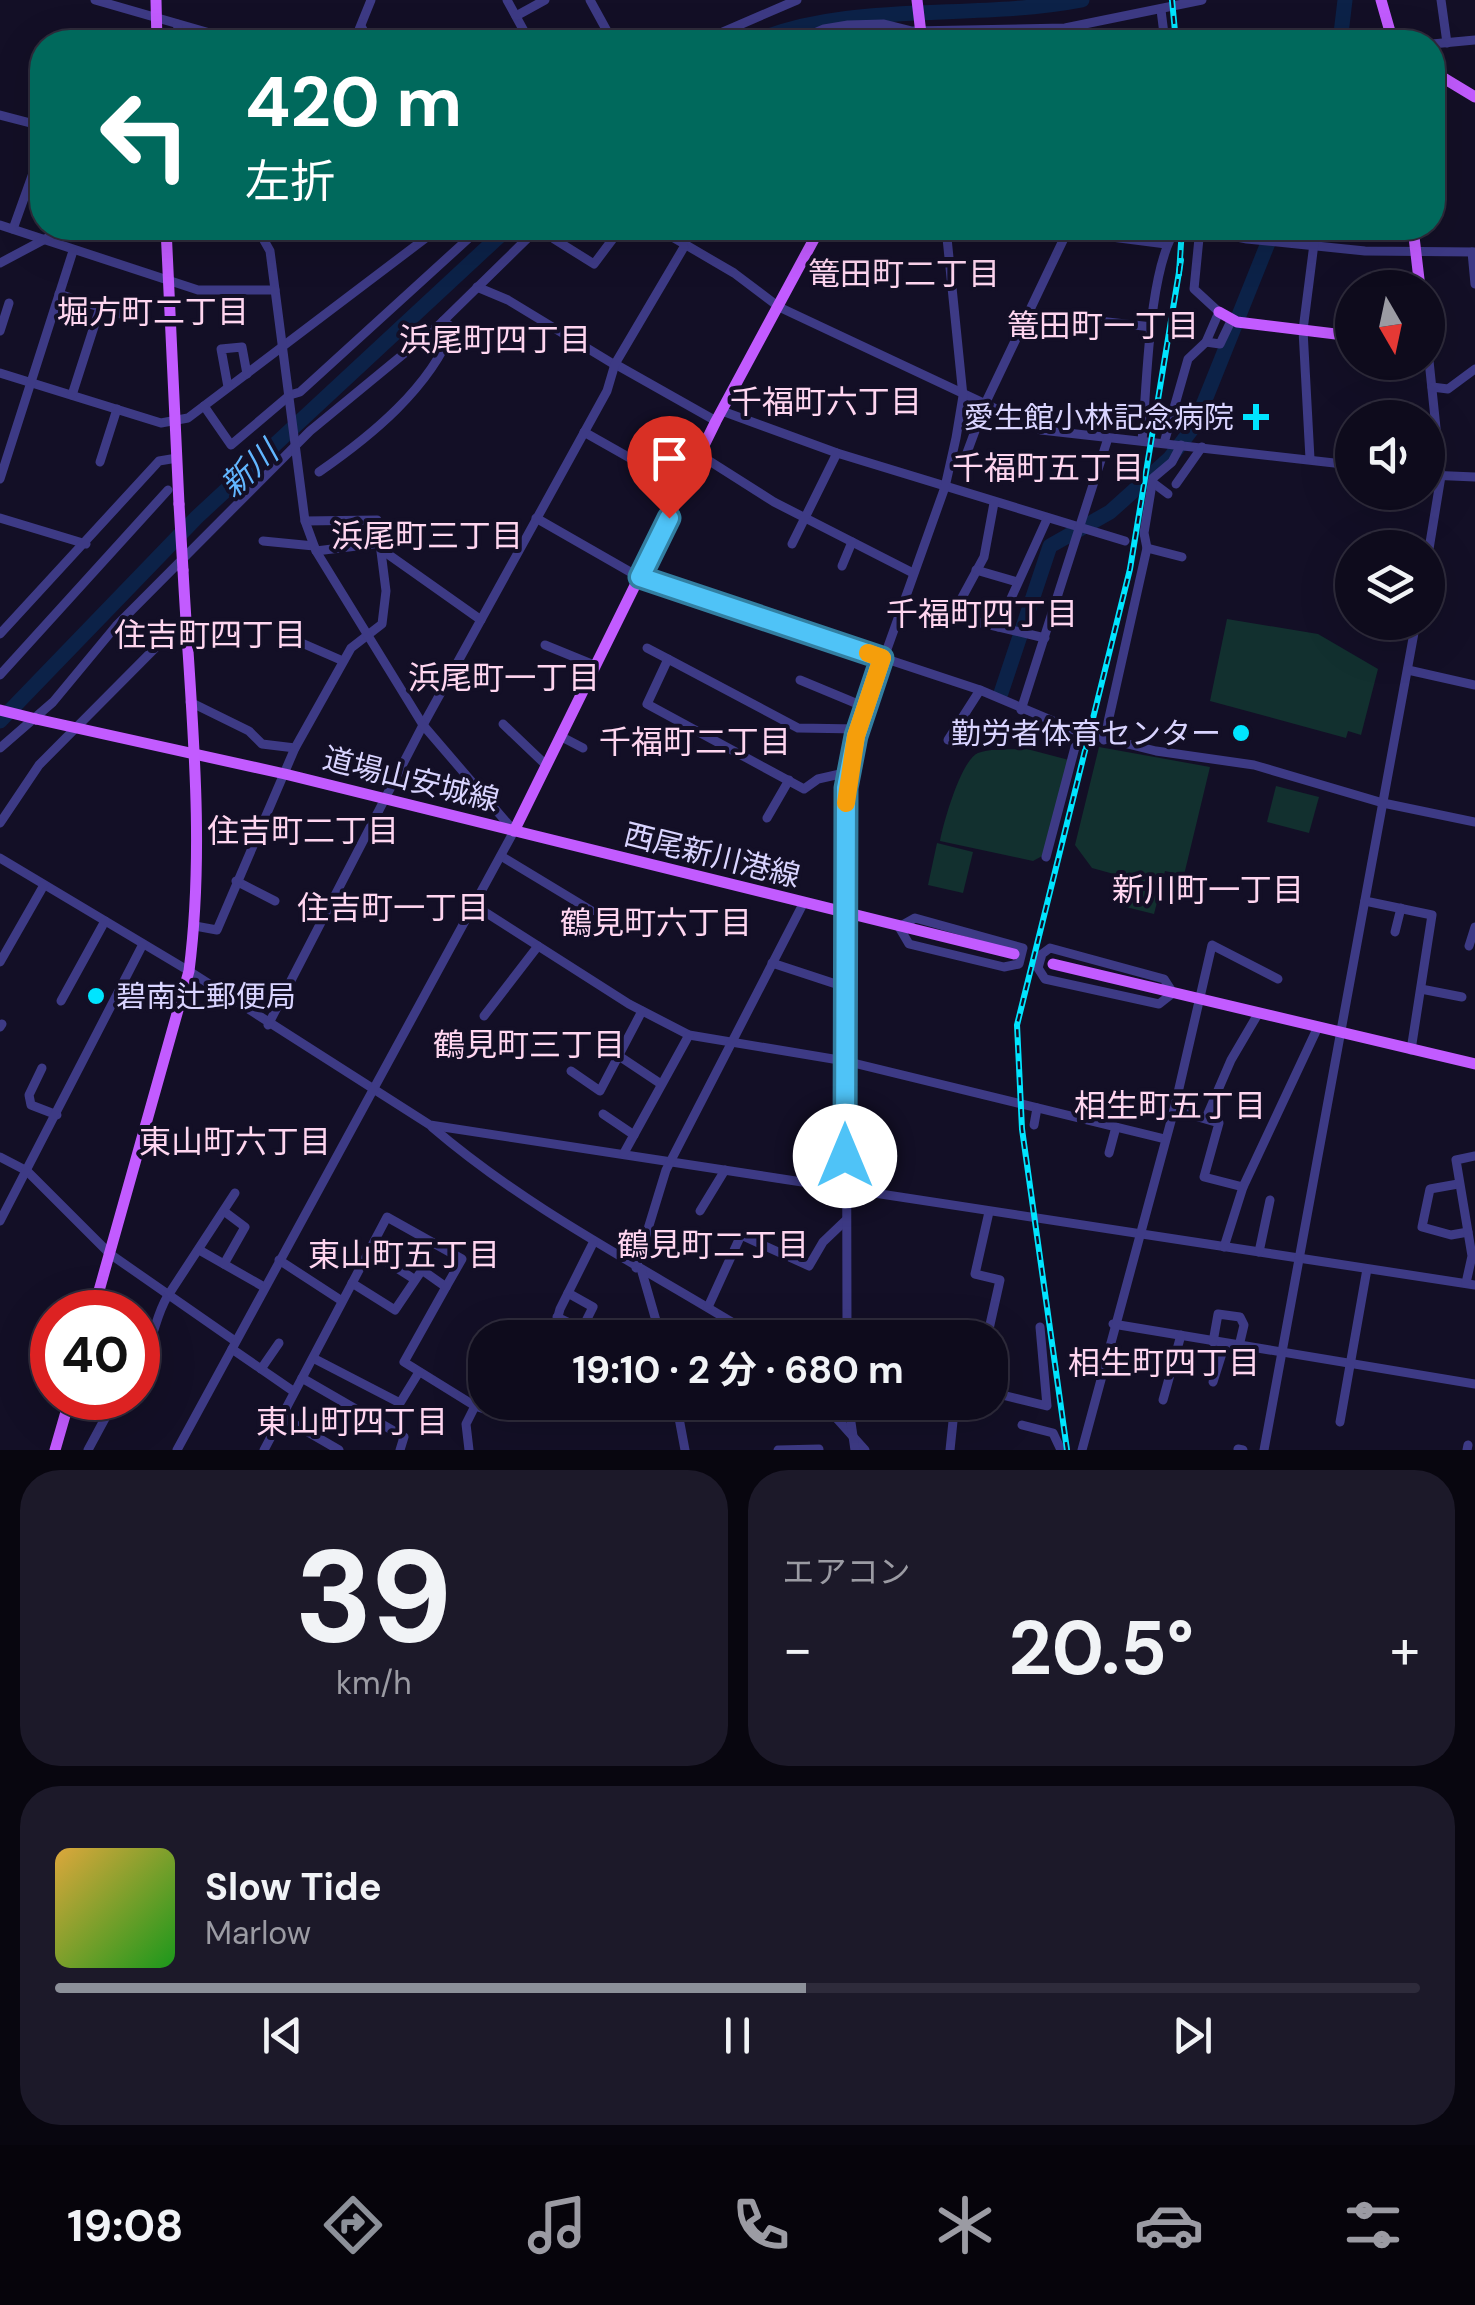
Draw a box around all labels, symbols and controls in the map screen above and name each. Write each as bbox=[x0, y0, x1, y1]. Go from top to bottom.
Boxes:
text: 420 m bbox=[245, 57, 462, 148]
icon: left bbox=[80, 70, 210, 200]
text: 左折 bbox=[245, 152, 335, 211]
district label: 篭田町二丁目 bbox=[808, 253, 1000, 295]
north arrow bbox=[1335, 270, 1445, 380]
map controls bbox=[1335, 270, 1445, 640]
district label: 堀方町二丁目 bbox=[57, 291, 249, 333]
district label: 篭田町一丁目 bbox=[1007, 305, 1199, 347]
district label: 浜尾町四丁目 bbox=[399, 319, 591, 361]
district label: 千福町六丁目 bbox=[730, 381, 922, 423]
place label: 愛生館小林記念病院 bbox=[964, 398, 1234, 437]
button: sound bbox=[1335, 400, 1445, 510]
marker: 愛生館小林記念病院 bbox=[1243, 404, 1269, 430]
pin bbox=[627, 416, 712, 519]
water label: 新川 bbox=[211, 430, 289, 506]
icon: arrive bbox=[642, 431, 697, 486]
district label: 千福町五丁目 bbox=[952, 447, 1144, 489]
district label: 浜尾町三丁目 bbox=[331, 515, 523, 557]
button: layers bbox=[1335, 530, 1445, 640]
district label: 千福町四丁目 bbox=[886, 593, 1078, 635]
district label: 住吉町四丁目 bbox=[114, 614, 306, 656]
district label: 浜尾町一丁目 bbox=[408, 657, 600, 699]
place label: 勤労者体育センター bbox=[951, 714, 1221, 753]
district label: 千福町二丁目 bbox=[599, 721, 791, 763]
marker: 勤労者体育センター bbox=[1230, 722, 1252, 744]
street label: 道場山安城線 bbox=[319, 738, 503, 820]
district label: 住吉町二丁目 bbox=[207, 810, 399, 852]
street label: 西尾新川港線 bbox=[620, 814, 804, 896]
district label: 新川町一丁目 bbox=[1112, 869, 1304, 911]
district label: 住吉町一丁目 bbox=[297, 887, 489, 929]
district label: 鶴見町六丁目 bbox=[560, 902, 752, 944]
place label: 碧南辻郵便局 bbox=[116, 977, 296, 1016]
marker: 碧南辻郵便局 bbox=[85, 985, 107, 1007]
district label: 鶴見町三丁目 bbox=[433, 1024, 625, 1066]
district label: 相生町五丁目 bbox=[1074, 1085, 1266, 1127]
position arrow bbox=[793, 1104, 897, 1208]
district label: 東山町六丁目 bbox=[139, 1121, 331, 1163]
district label: 鶴見町二丁目 bbox=[617, 1224, 809, 1266]
district label: 東山町五丁目 bbox=[308, 1234, 500, 1276]
speed limit sign: 40 bbox=[30, 1290, 160, 1420]
district label: 相生町四丁目 bbox=[1068, 1342, 1260, 1384]
text: 19:10 · 2 分 · 680 m bbox=[572, 1345, 904, 1395]
district label: 東山町四丁目 bbox=[256, 1401, 448, 1443]
text: 39 bbox=[295, 1512, 453, 1681]
text: エアコン bbox=[783, 1551, 911, 1593]
text: 20.5° bbox=[1008, 1600, 1194, 1697]
text: − bbox=[783, 1613, 813, 1685]
text: + bbox=[1390, 1613, 1420, 1685]
text: km/h bbox=[336, 1662, 412, 1704]
text: Slow Tide bbox=[205, 1862, 382, 1912]
text: Marlow bbox=[205, 1912, 311, 1954]
icon: previous bbox=[255, 2008, 310, 2063]
icon: pause bbox=[710, 2008, 765, 2063]
icon: next bbox=[1165, 2008, 1220, 2063]
icon: directions bbox=[318, 2190, 388, 2260]
icon: music bbox=[522, 2190, 592, 2260]
icon: phone bbox=[726, 2190, 796, 2260]
icon: climate bbox=[930, 2190, 1000, 2260]
icon: car bbox=[1134, 2190, 1204, 2260]
icon: filters bbox=[1338, 2190, 1408, 2260]
text: 19:08 bbox=[67, 2196, 184, 2255]

